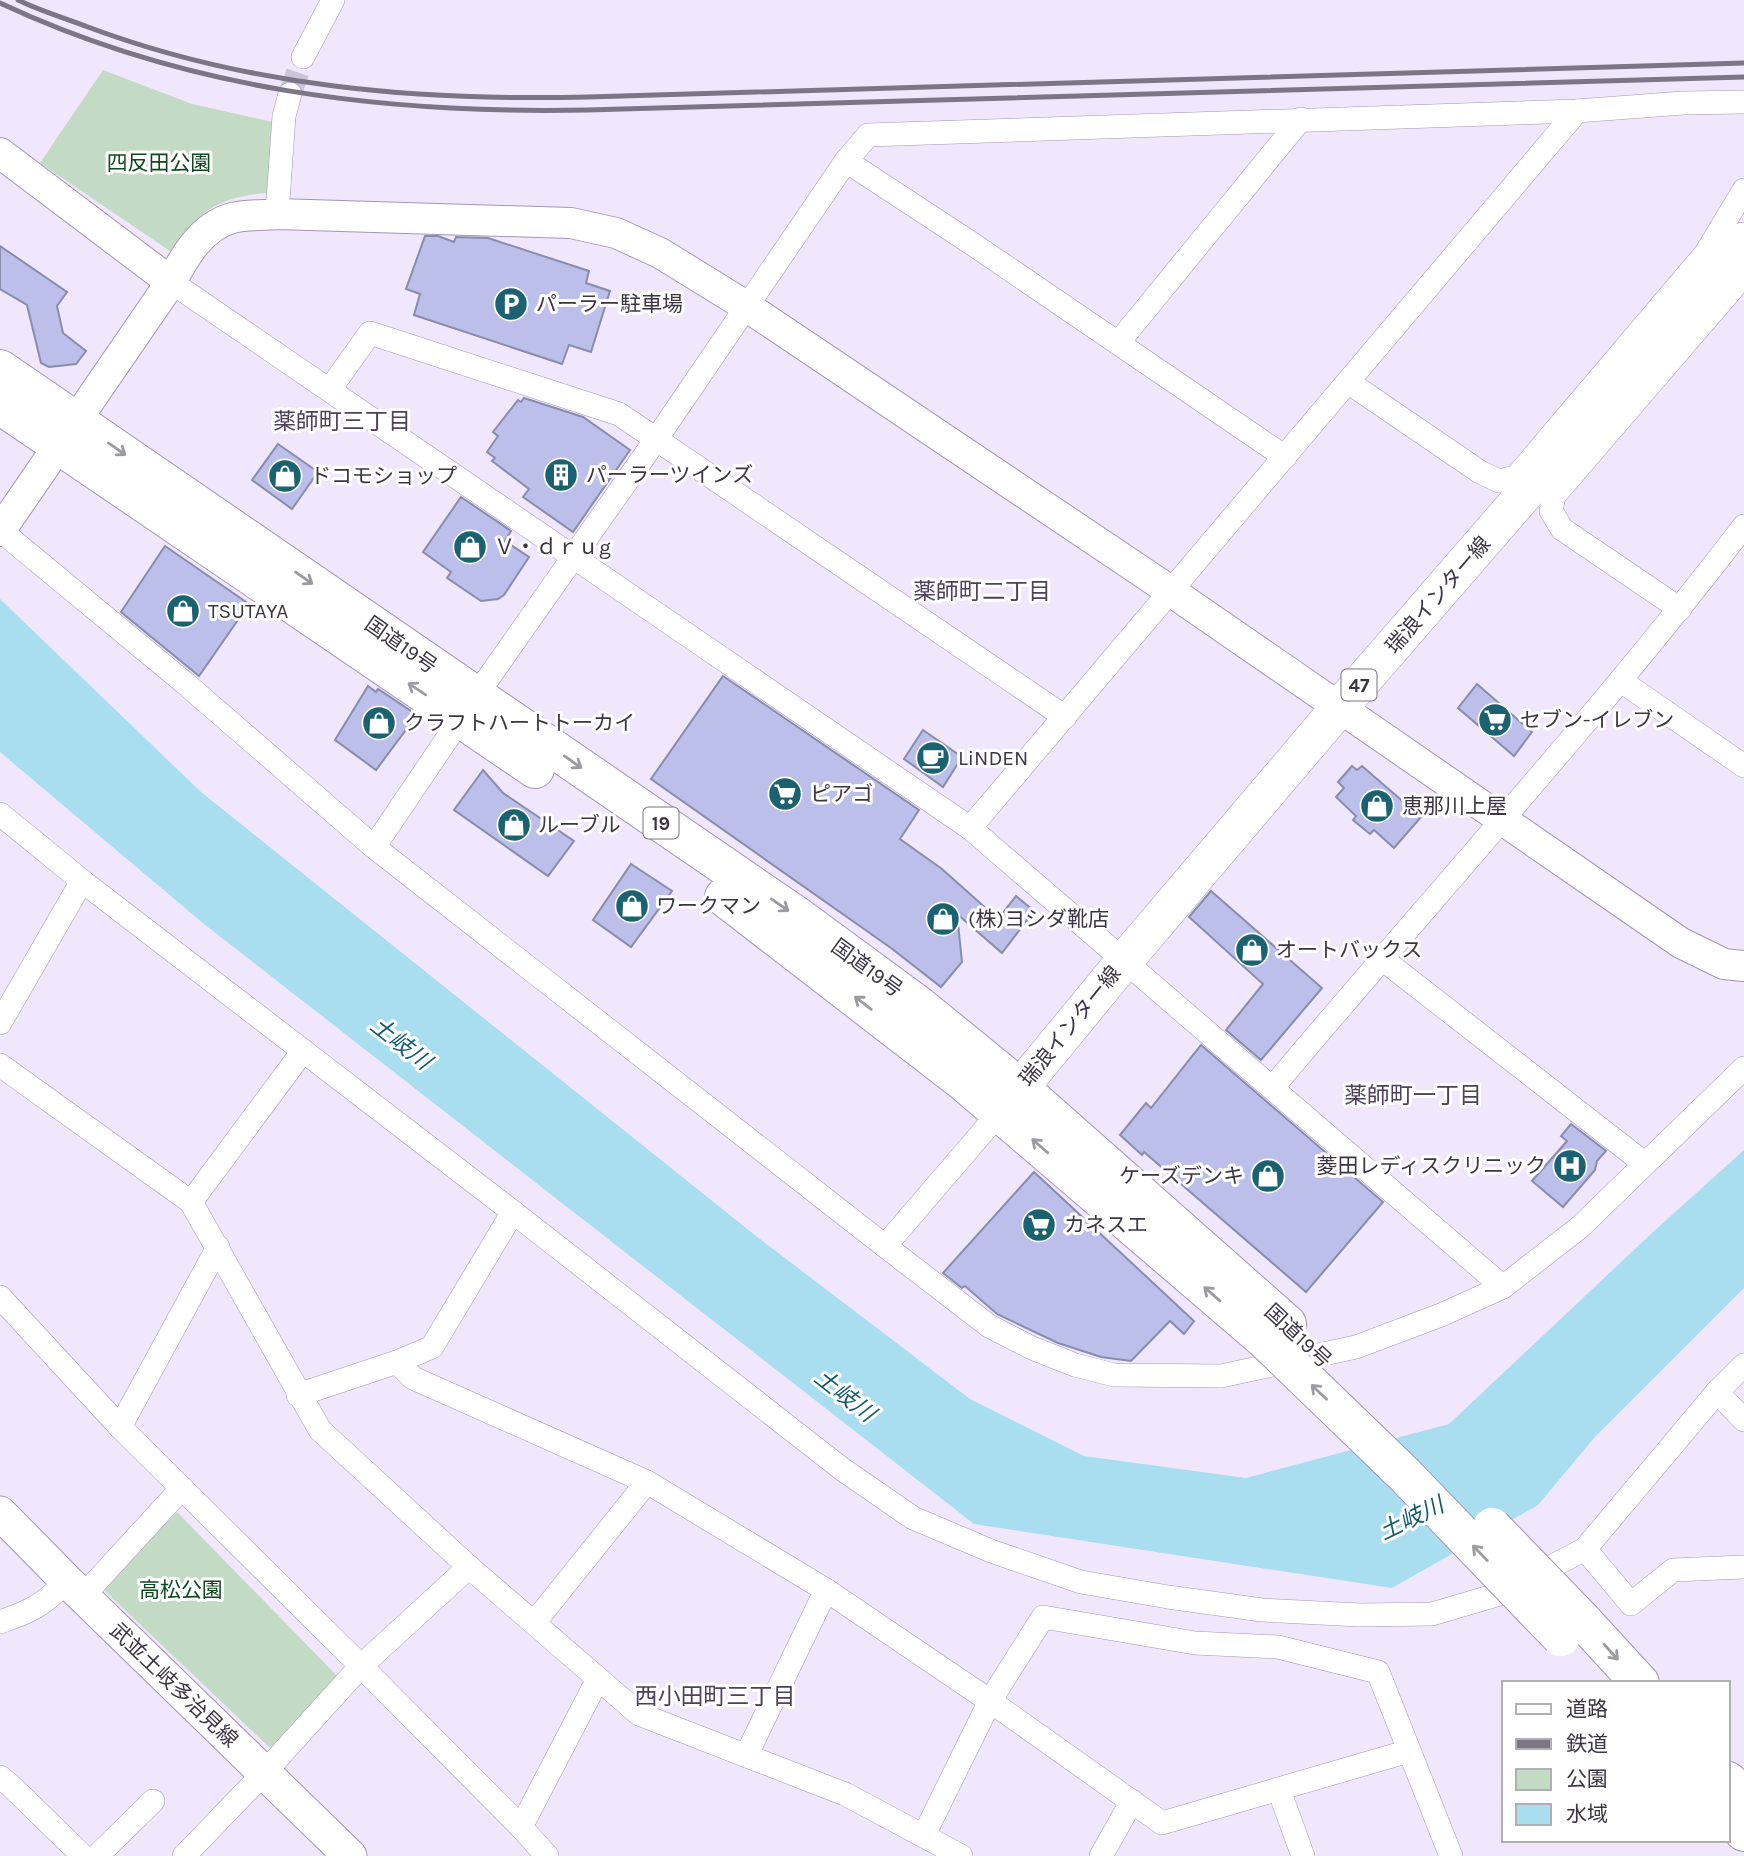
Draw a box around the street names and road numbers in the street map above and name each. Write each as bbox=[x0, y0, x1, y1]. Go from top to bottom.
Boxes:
street label: 瑞浪インター線 bbox=[1381, 532, 1495, 658]
street label: 国道19号 bbox=[360, 612, 442, 678]
road number: 47 bbox=[1342, 670, 1376, 700]
road number: 19 bbox=[644, 808, 678, 838]
street label: 国道19号 bbox=[827, 934, 907, 1002]
street label: 瑞浪インター線 bbox=[1014, 961, 1126, 1091]
street label: 国道19号 bbox=[1260, 1299, 1336, 1373]
street label: 武並土岐多治見線 bbox=[105, 1618, 243, 1752]

